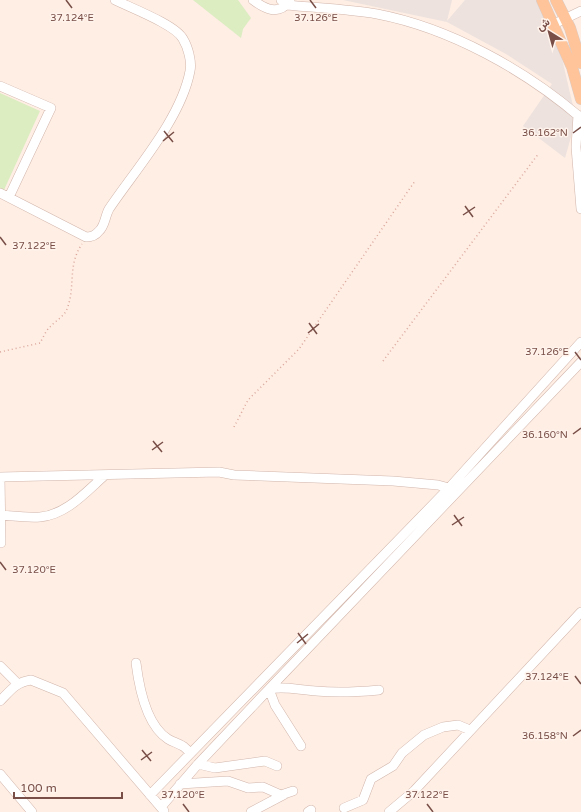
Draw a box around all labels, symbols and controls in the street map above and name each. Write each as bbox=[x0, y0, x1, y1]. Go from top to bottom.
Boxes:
text: 37.124°E bbox=[50, 12, 94, 24]
text: 37.126°E bbox=[294, 12, 338, 24]
north arrow bbox=[529, 12, 569, 52]
text: ش bbox=[534, 15, 552, 34]
text: 36.162°N bbox=[522, 127, 568, 139]
text: 37.122°E bbox=[12, 240, 56, 252]
text: 37.126°E bbox=[525, 346, 569, 358]
text: 36.160°N bbox=[522, 429, 568, 441]
text: 37.120°E bbox=[12, 564, 56, 576]
text: 37.124°E bbox=[525, 671, 569, 683]
text: 36.158°N bbox=[522, 730, 568, 742]
scale bar bbox=[14, 774, 122, 800]
text: 100 m bbox=[20, 781, 57, 795]
text: 37.120°E bbox=[161, 789, 205, 801]
text: 37.122°E bbox=[405, 789, 449, 801]

